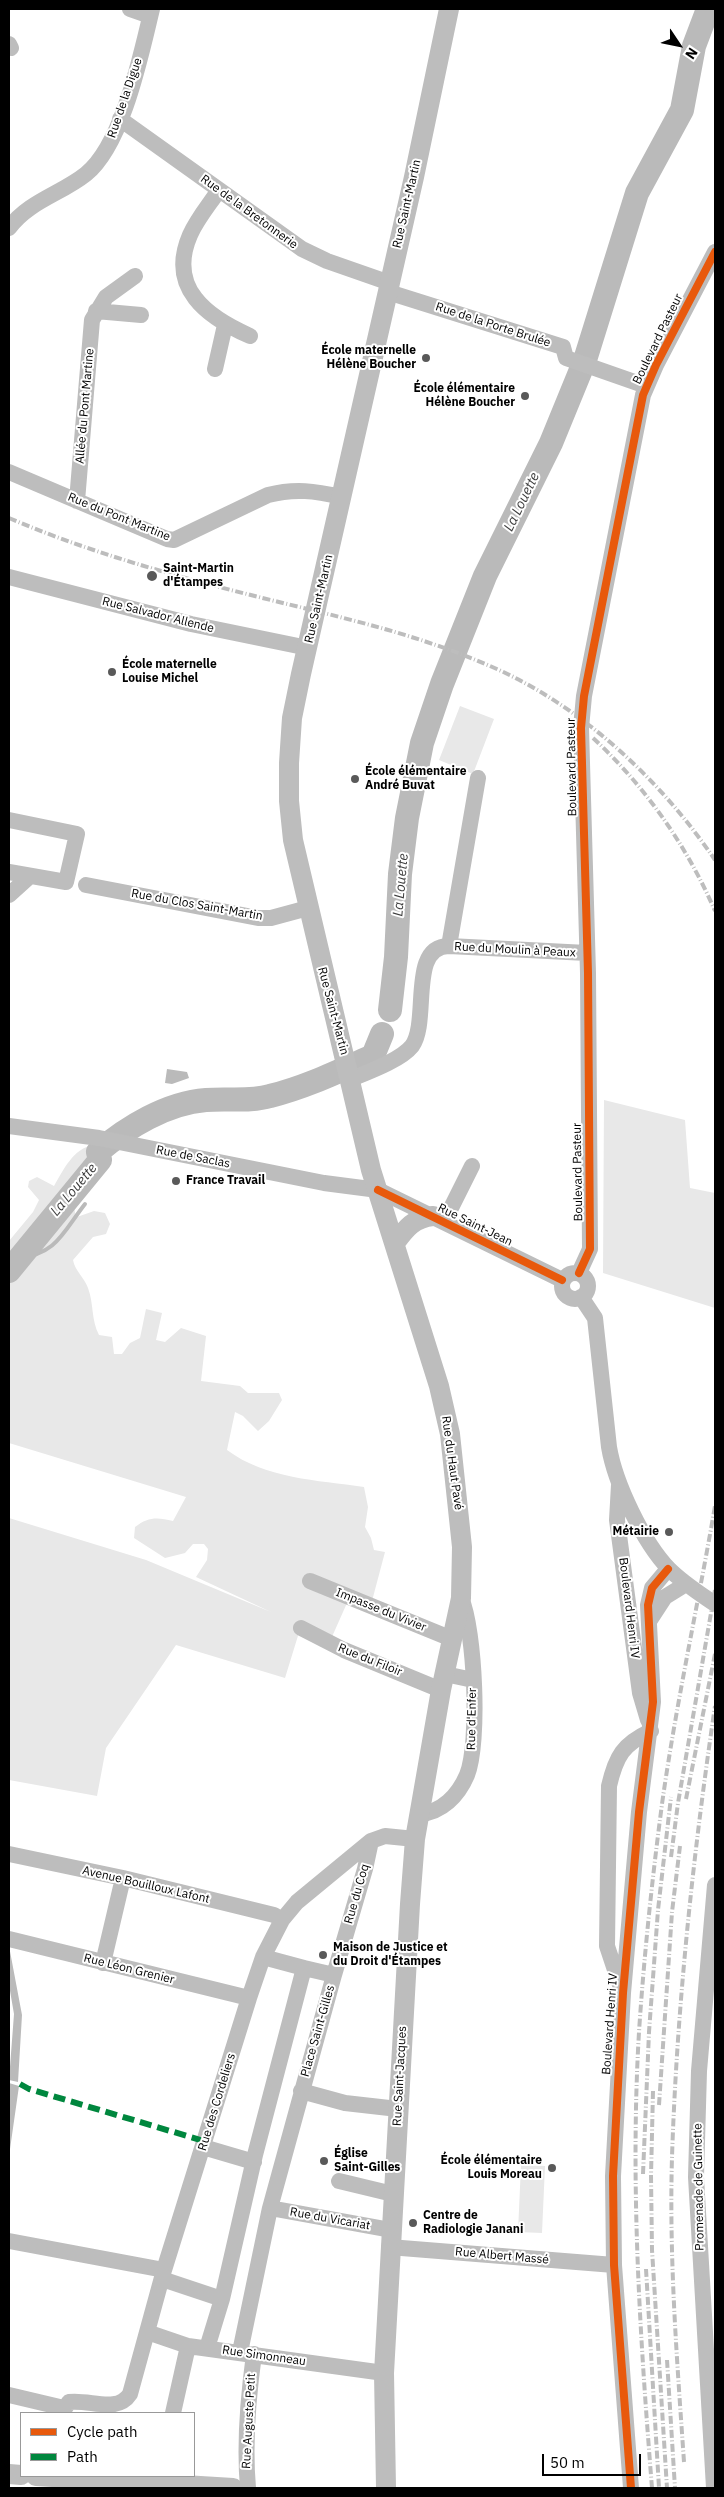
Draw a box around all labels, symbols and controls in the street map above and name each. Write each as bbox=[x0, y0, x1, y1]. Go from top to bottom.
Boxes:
north arrow bbox=[654, 20, 704, 70]
text: N bbox=[681, 44, 702, 63]
street label: Rue de la Digue bbox=[105, 56, 145, 140]
street label: Rue Saint-Martin bbox=[390, 158, 424, 250]
street label: Rue de la Bretonnerie bbox=[198, 172, 300, 252]
street label: Boulevard Pasteur bbox=[630, 291, 686, 387]
street label: Rue de la Porte Brulée bbox=[434, 300, 552, 350]
place label: École maternelle Hélène Boucher bbox=[321, 344, 416, 372]
street label: Allée du Pont Martine bbox=[73, 348, 97, 464]
marker: École maternelle Hélène Boucher bbox=[420, 352, 432, 364]
place label: École élémentaire Hélène Boucher bbox=[414, 382, 515, 410]
marker: École élémentaire Hélène Boucher bbox=[519, 390, 531, 402]
water label: La Louette bbox=[501, 470, 543, 534]
street label: Rue du Pont Martine bbox=[66, 490, 172, 544]
street label: Rue Saint-Martin bbox=[302, 553, 336, 645]
place label: Saint-Martin d'Étampes bbox=[163, 562, 234, 590]
marker: Saint-Martin d'Étampes bbox=[145, 569, 159, 583]
street label: Rue Salvador Allende bbox=[101, 594, 215, 636]
place label: École maternelle Louise Michel bbox=[122, 658, 217, 686]
marker: École maternelle Louise Michel bbox=[106, 666, 118, 678]
street label: Boulevard Pasteur bbox=[564, 718, 580, 816]
place label: École élémentaire André Buvat bbox=[365, 765, 466, 793]
marker: École élémentaire André Buvat bbox=[349, 773, 361, 785]
water label: La Louette bbox=[390, 853, 412, 917]
street label: Rue du Clos Saint-Martin bbox=[130, 886, 264, 924]
street label: Rue du Moulin à Peaux bbox=[454, 940, 576, 960]
street label: Rue Saint-Martin bbox=[314, 965, 352, 1057]
street label: Boulevard Pasteur bbox=[570, 1123, 586, 1221]
street label: Rue de Saclas bbox=[155, 1143, 231, 1171]
water label: La Louette bbox=[47, 1160, 101, 1220]
place label: France Travail bbox=[186, 1174, 265, 1188]
marker: France Travail bbox=[170, 1175, 182, 1187]
street label: Rue Saint-Jean bbox=[435, 1201, 515, 1249]
street label: Rue du Haut Pavé bbox=[438, 1415, 466, 1511]
place label: Métairie bbox=[613, 1525, 659, 1539]
marker: Métairie bbox=[663, 1526, 675, 1538]
street label: Boulevard Henri IV bbox=[616, 1557, 642, 1659]
street label: Impasse du Vivier bbox=[334, 1585, 428, 1635]
street label: Rue du Filoir bbox=[336, 1641, 404, 1679]
street label: Rue d'Enfer bbox=[464, 1688, 480, 1750]
street label: Rue du Coq bbox=[342, 1862, 372, 1926]
street label: Avenue Bouilloux Lafont bbox=[81, 1863, 211, 1907]
place label: Maison de Justice et du Droit d'Étampes bbox=[333, 1941, 448, 1969]
marker: Maison de Justice et du Droit d'Étampes bbox=[317, 1949, 329, 1961]
street label: Rue Léon Grenier bbox=[82, 1951, 176, 1987]
street label: Boulevard Henri IV bbox=[599, 1973, 621, 2075]
street label: Place Saint-Gilles bbox=[298, 1983, 338, 2079]
street label: Rue Saint-Jacques bbox=[390, 2026, 410, 2126]
street label: Rue des Cordeliers bbox=[195, 2051, 239, 2153]
street label: Promenade de Guinette bbox=[691, 2123, 707, 2251]
place label: Église Saint-Gilles bbox=[334, 2147, 400, 2175]
place label: École élémentaire Louis Moreau bbox=[441, 2154, 542, 2182]
marker: Église Saint-Gilles bbox=[318, 2155, 330, 2167]
marker: École élémentaire Louis Moreau bbox=[546, 2162, 558, 2174]
street label: Rue du Vicariat bbox=[289, 2205, 371, 2233]
place label: Centre de Radiologie Janani bbox=[423, 2209, 523, 2237]
marker: Centre de Radiologie Janani bbox=[407, 2217, 419, 2229]
street label: Rue Albert Massé bbox=[454, 2245, 550, 2267]
street label: Rue Simonneau bbox=[221, 2343, 307, 2369]
street label: Rue Auguste Petit bbox=[239, 2373, 259, 2469]
legend bbox=[20, 2412, 195, 2477]
text: Cycle path bbox=[67, 2422, 138, 2441]
scale bar bbox=[544, 2444, 643, 2476]
text: Path bbox=[67, 2447, 98, 2466]
text: 50 m bbox=[550, 2453, 585, 2472]

